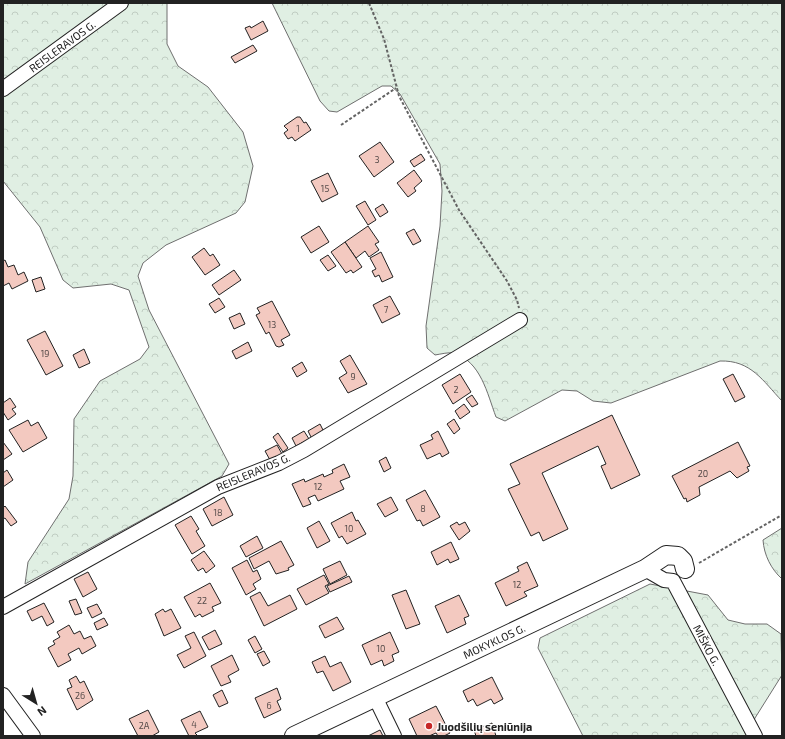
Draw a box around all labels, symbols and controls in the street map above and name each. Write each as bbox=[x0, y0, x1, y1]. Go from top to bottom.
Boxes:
street label: REISLERAVOS G. bbox=[26, 17, 98, 75]
house number: 1 bbox=[296, 123, 300, 134]
house number: 3 bbox=[374, 154, 380, 165]
house number: 15 bbox=[321, 183, 329, 194]
house number: 7 bbox=[384, 304, 389, 315]
house number: 13 bbox=[268, 319, 276, 330]
house number: 19 bbox=[41, 348, 49, 359]
house number: 9 bbox=[350, 371, 356, 382]
house number: 2 bbox=[453, 384, 459, 395]
street label: REISLERAVOS G. bbox=[214, 451, 292, 493]
house number: 20 bbox=[698, 468, 708, 479]
house number: 12 bbox=[314, 481, 322, 492]
house number: 8 bbox=[420, 503, 426, 514]
house number: 18 bbox=[213, 507, 223, 518]
house number: 10 bbox=[344, 523, 354, 534]
house number: 12 bbox=[513, 579, 521, 590]
house number: 22 bbox=[197, 595, 207, 606]
street label: MOKYKLOS G. bbox=[461, 621, 527, 661]
street label: MIŠKO G. bbox=[691, 622, 723, 668]
house number: 10 bbox=[376, 643, 386, 654]
north arrow bbox=[16, 683, 56, 723]
house number: 26 bbox=[75, 690, 85, 701]
house number: 6 bbox=[266, 700, 272, 711]
text: N bbox=[35, 704, 49, 719]
house number: 4 bbox=[191, 719, 197, 730]
house number: 2A bbox=[139, 720, 150, 731]
place label: Juodšilių seniūnija bbox=[437, 720, 532, 734]
marker: Juodšilių seniūnija bbox=[424, 721, 434, 731]

